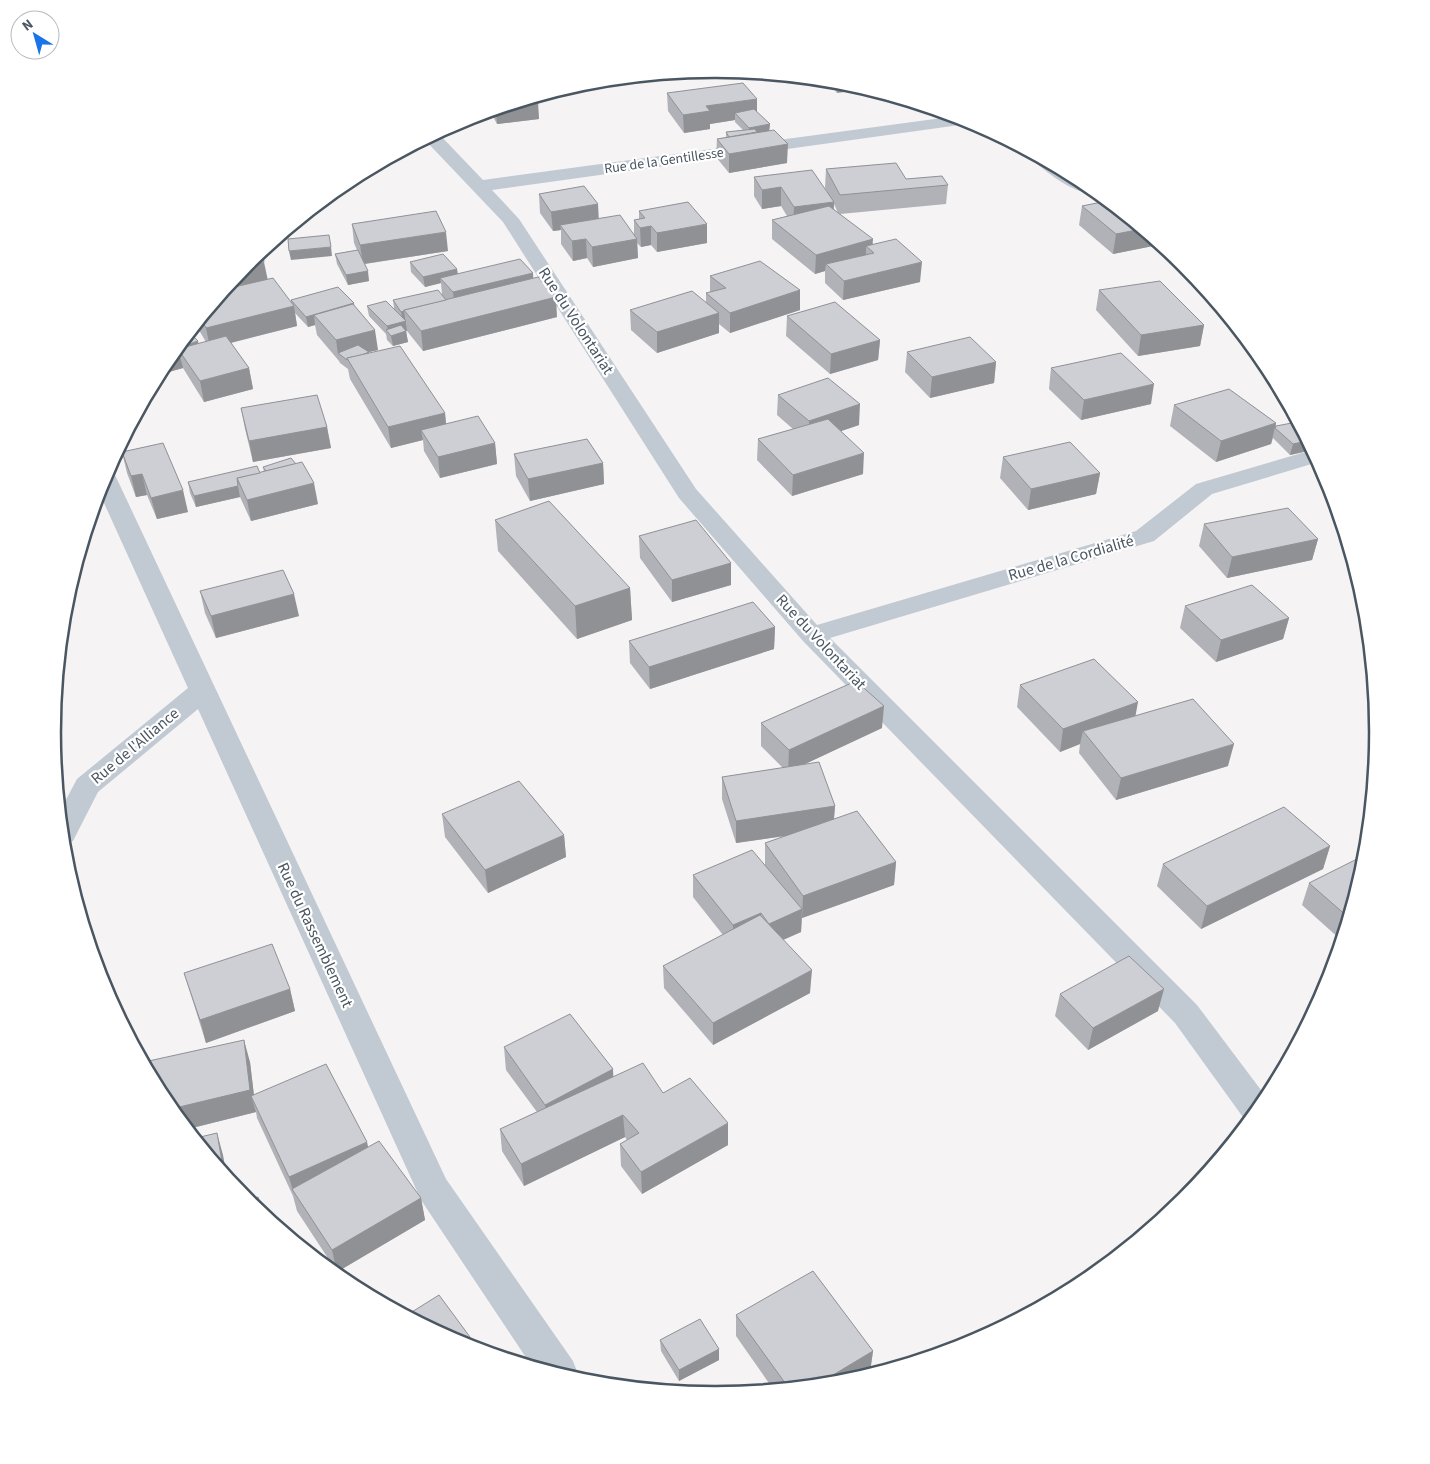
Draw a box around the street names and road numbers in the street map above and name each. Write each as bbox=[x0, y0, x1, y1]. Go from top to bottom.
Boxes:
street label: Rue de la Gentillesse bbox=[603, 143, 725, 179]
street label: Rue du Volontariat bbox=[533, 263, 619, 379]
street label: Rue de la Cordialité bbox=[1006, 530, 1136, 586]
street label: Rue du Volontariat bbox=[771, 589, 872, 695]
street label: Rue de l'Alliance bbox=[86, 703, 184, 789]
street label: Rue du Rassemblement bbox=[272, 859, 359, 1012]

